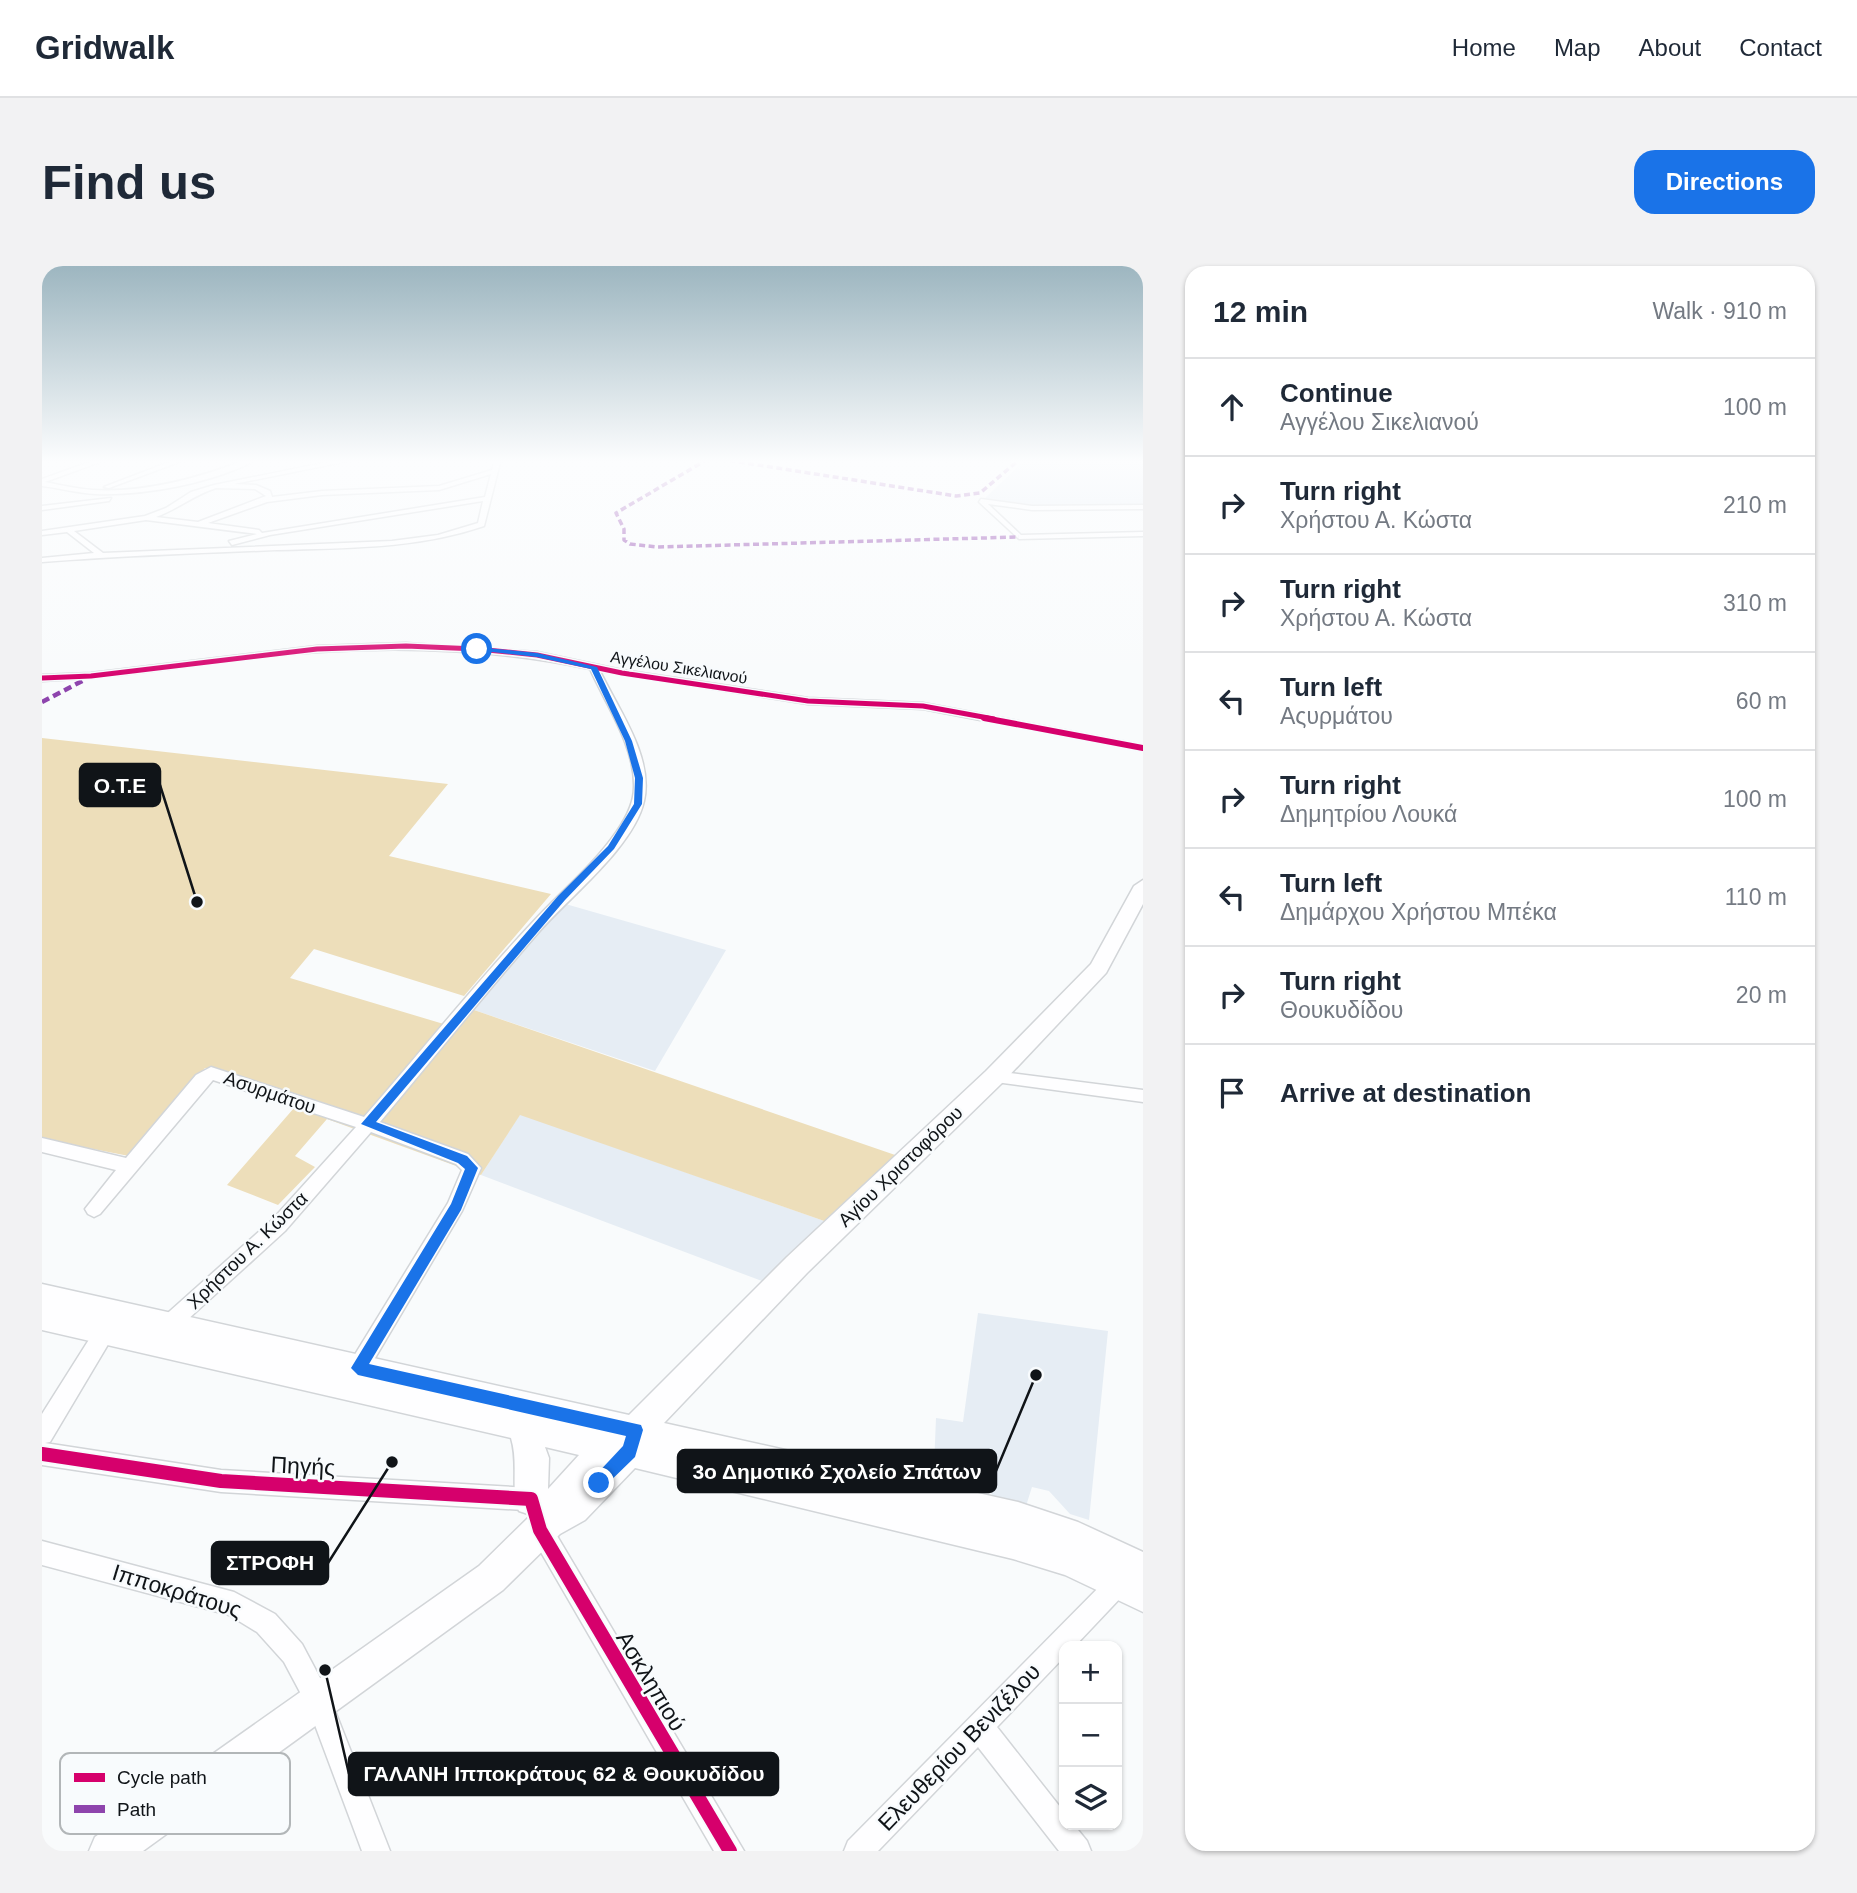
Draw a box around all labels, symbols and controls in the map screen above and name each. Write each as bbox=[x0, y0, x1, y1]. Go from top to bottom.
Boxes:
text: Gridwalk bbox=[35, 29, 174, 66]
text: Home bbox=[1452, 34, 1516, 61]
text: Map bbox=[1554, 34, 1601, 61]
text: About bbox=[1639, 34, 1701, 61]
text: Contact bbox=[1739, 34, 1822, 61]
button: Directions bbox=[1634, 150, 1815, 214]
text: Find us bbox=[42, 155, 216, 209]
text: 12 min bbox=[1213, 295, 1308, 328]
text: Walk · 910 m bbox=[1652, 298, 1787, 324]
text: Continue bbox=[1280, 378, 1393, 408]
icon: ahead bbox=[1213, 388, 1251, 426]
text: 100 m bbox=[1723, 394, 1787, 420]
text: Αγγέλου Σικελιανού bbox=[1280, 409, 1479, 435]
text: Turn right bbox=[1280, 476, 1401, 506]
icon: right bbox=[1213, 486, 1251, 524]
text: 210 m bbox=[1723, 492, 1787, 518]
text: Χρήστου Α. Κώστα bbox=[1280, 507, 1472, 533]
text: Turn right bbox=[1280, 574, 1401, 604]
icon: right bbox=[1213, 584, 1251, 622]
text: 310 m bbox=[1723, 590, 1787, 616]
text: Χρήστου Α. Κώστα bbox=[1280, 605, 1472, 631]
route start bbox=[461, 633, 492, 664]
street label: Αγγέλου Σικελιανού bbox=[609, 648, 749, 687]
text: Turn left bbox=[1280, 672, 1382, 702]
icon: left bbox=[1213, 682, 1251, 720]
text: 60 m bbox=[1736, 688, 1787, 714]
text: Αςυρμάτου bbox=[1280, 703, 1393, 729]
callout: Ο.Τ.Ε bbox=[80, 764, 160, 806]
text: Turn right bbox=[1280, 770, 1401, 800]
text: Ο.Τ.Ε bbox=[94, 774, 146, 797]
icon: right bbox=[1213, 780, 1251, 818]
text: 100 m bbox=[1723, 786, 1787, 812]
text: Δημητρίου Λουκά bbox=[1280, 801, 1457, 827]
text: Turn left bbox=[1280, 868, 1382, 898]
icon: left bbox=[1213, 878, 1251, 916]
text: 110 m bbox=[1725, 884, 1787, 910]
text: Δημάρχου Χρήστου Μπέκα bbox=[1280, 899, 1557, 925]
text: Turn right bbox=[1280, 966, 1401, 996]
icon: right bbox=[1213, 976, 1251, 1014]
text: 20 m bbox=[1736, 982, 1787, 1008]
text: Θουκυδίδου bbox=[1280, 997, 1403, 1023]
street label: Ασυρμάτου bbox=[221, 1067, 319, 1118]
icon: arrive bbox=[1213, 1074, 1251, 1112]
text: Arrive at destination bbox=[1280, 1078, 1531, 1108]
street label: Αγίου Χριστοφόρου bbox=[834, 1102, 967, 1231]
street label: Χρήστου Α. Κώστα bbox=[183, 1188, 312, 1313]
callout: 3ο Δημοτικό Σχολείο Σπάτων bbox=[678, 1450, 996, 1492]
street label: Πηγής bbox=[270, 1451, 336, 1481]
text: 3ο Δημοτικό Σχολείο Σπάτων bbox=[692, 1460, 982, 1483]
route end bbox=[583, 1467, 614, 1498]
callout: ΣΤΡΟΦΗ bbox=[212, 1542, 328, 1584]
text: ΣΤΡΟΦΗ bbox=[226, 1551, 314, 1574]
street label: Ιπποκράτους bbox=[109, 1559, 245, 1623]
street label: Ασκληπιού bbox=[611, 1626, 691, 1736]
map controls bbox=[1059, 1641, 1122, 1830]
button: + bbox=[1059, 1641, 1122, 1704]
street label: Ελευθερίου Βενιζέλου bbox=[873, 1658, 1045, 1836]
button: − bbox=[1059, 1704, 1122, 1767]
legend bbox=[60, 1753, 290, 1834]
callout: ΓΑΛΑΝΗ Ιπποκράτους 62 & Θουκυδίδου bbox=[349, 1753, 778, 1795]
text: ΓΑΛΑΝΗ Ιπποκράτους 62 & Θουκυδίδου bbox=[363, 1762, 765, 1786]
text: Cycle path bbox=[117, 1767, 207, 1788]
button: layers bbox=[1059, 1767, 1122, 1830]
text: Path bbox=[117, 1799, 156, 1820]

